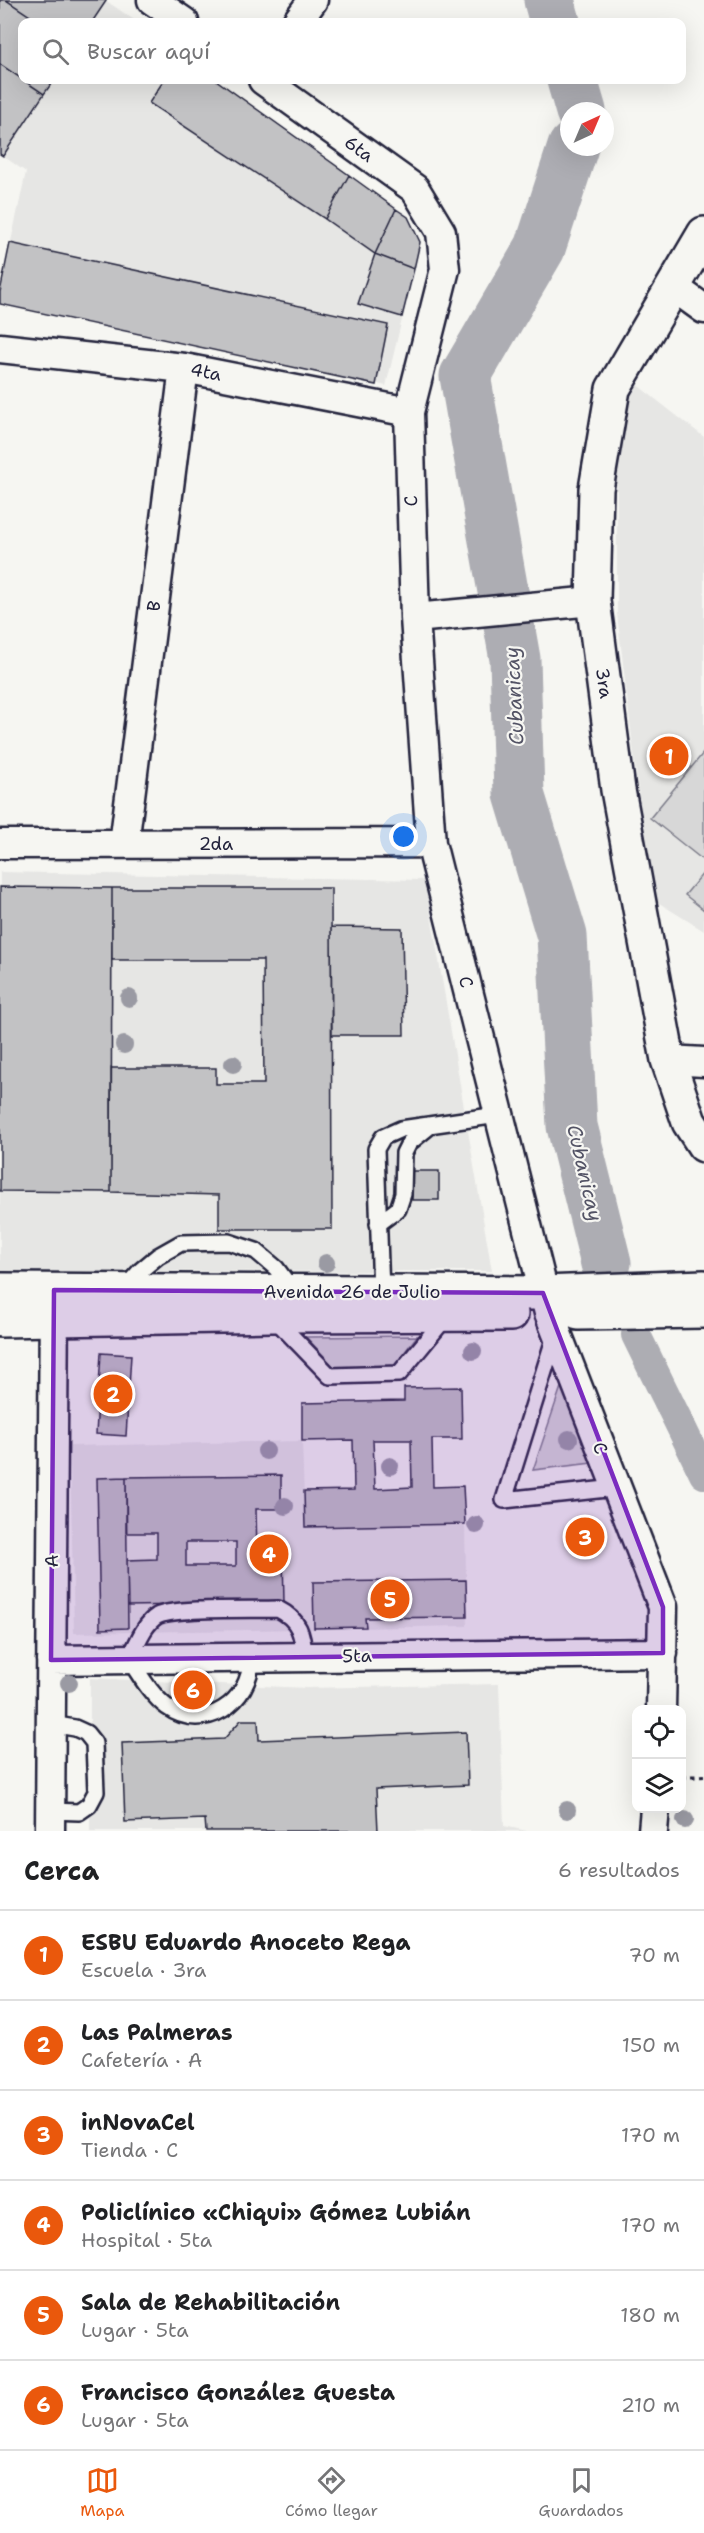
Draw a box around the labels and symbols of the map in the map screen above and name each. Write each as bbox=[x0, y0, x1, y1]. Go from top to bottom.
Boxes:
north arrow bbox=[560, 102, 614, 156]
street label: 6ta bbox=[339, 130, 379, 168]
street label: 4ta bbox=[188, 357, 224, 387]
street label: C bbox=[399, 495, 423, 507]
street label: B bbox=[141, 599, 167, 613]
water label: Cubanicay bbox=[498, 646, 530, 746]
street label: 3ra bbox=[590, 666, 618, 700]
pin: 1 bbox=[650, 734, 688, 778]
your location bbox=[389, 822, 418, 851]
street label: 2da bbox=[199, 832, 233, 856]
street label: C bbox=[453, 974, 479, 990]
water label: Cubanicay bbox=[561, 1122, 609, 1224]
street label: Avenida 26 de Julio bbox=[264, 1280, 440, 1304]
pin: 2 bbox=[94, 1372, 132, 1416]
street label: C bbox=[587, 1439, 613, 1457]
pin: 3 bbox=[566, 1514, 604, 1560]
pin: 4 bbox=[250, 1532, 288, 1576]
street label: A bbox=[40, 1554, 64, 1568]
pin: 5 bbox=[370, 1576, 410, 1622]
street label: 5ta bbox=[342, 1644, 372, 1668]
pin: 6 bbox=[174, 1668, 212, 1712]

